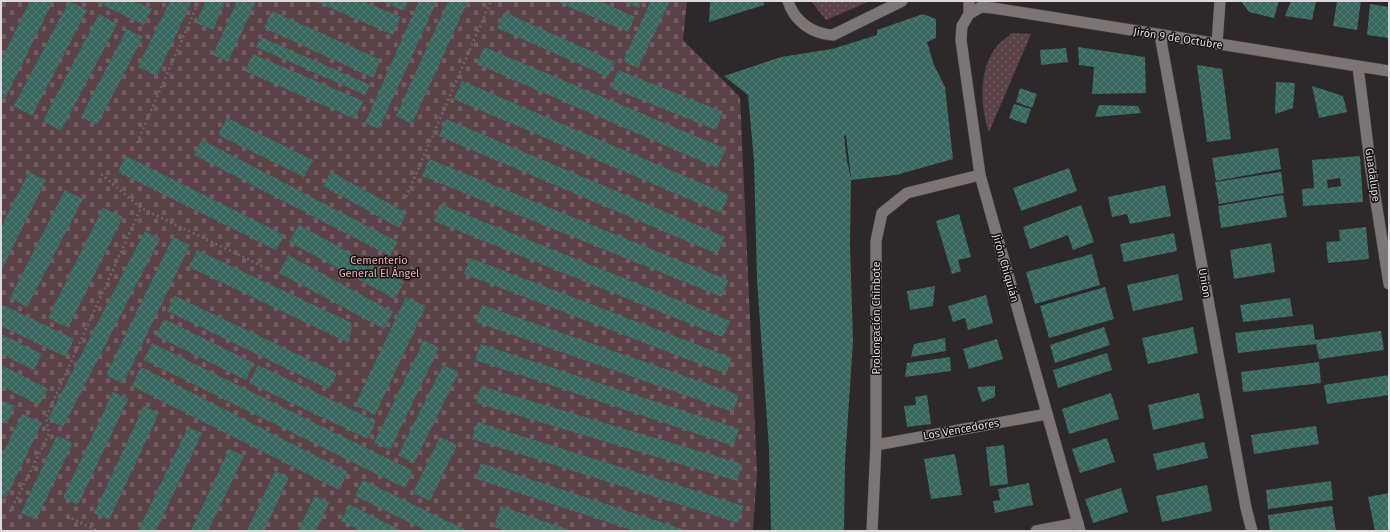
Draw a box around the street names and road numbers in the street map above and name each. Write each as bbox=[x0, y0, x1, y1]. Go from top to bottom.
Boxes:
street label: Jirón 9 de Octubre bbox=[1132, 25, 1223, 52]
street label: Guadalupe bbox=[1362, 147, 1383, 203]
street label: Jirón Chiquián bbox=[990, 233, 1021, 304]
street label: Prolongación Chinbote bbox=[870, 262, 883, 375]
street label: Union bbox=[1196, 267, 1213, 299]
street label: Los Vencedores bbox=[922, 416, 1000, 443]

